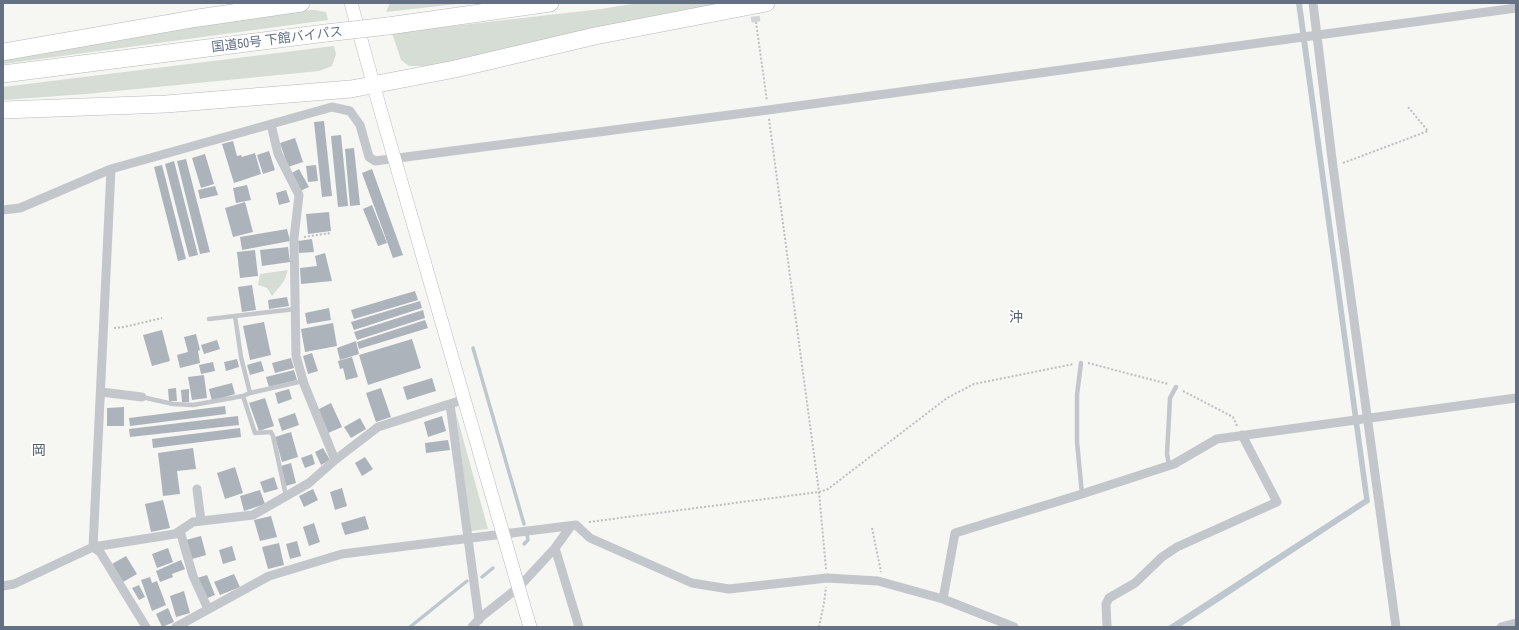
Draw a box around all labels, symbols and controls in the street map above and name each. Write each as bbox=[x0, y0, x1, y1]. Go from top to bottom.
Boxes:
street label: 国道50号 下館バイパス bbox=[211, 24, 343, 56]
district label: 沖 bbox=[1009, 310, 1023, 326]
district label: 岡 bbox=[32, 443, 46, 459]

